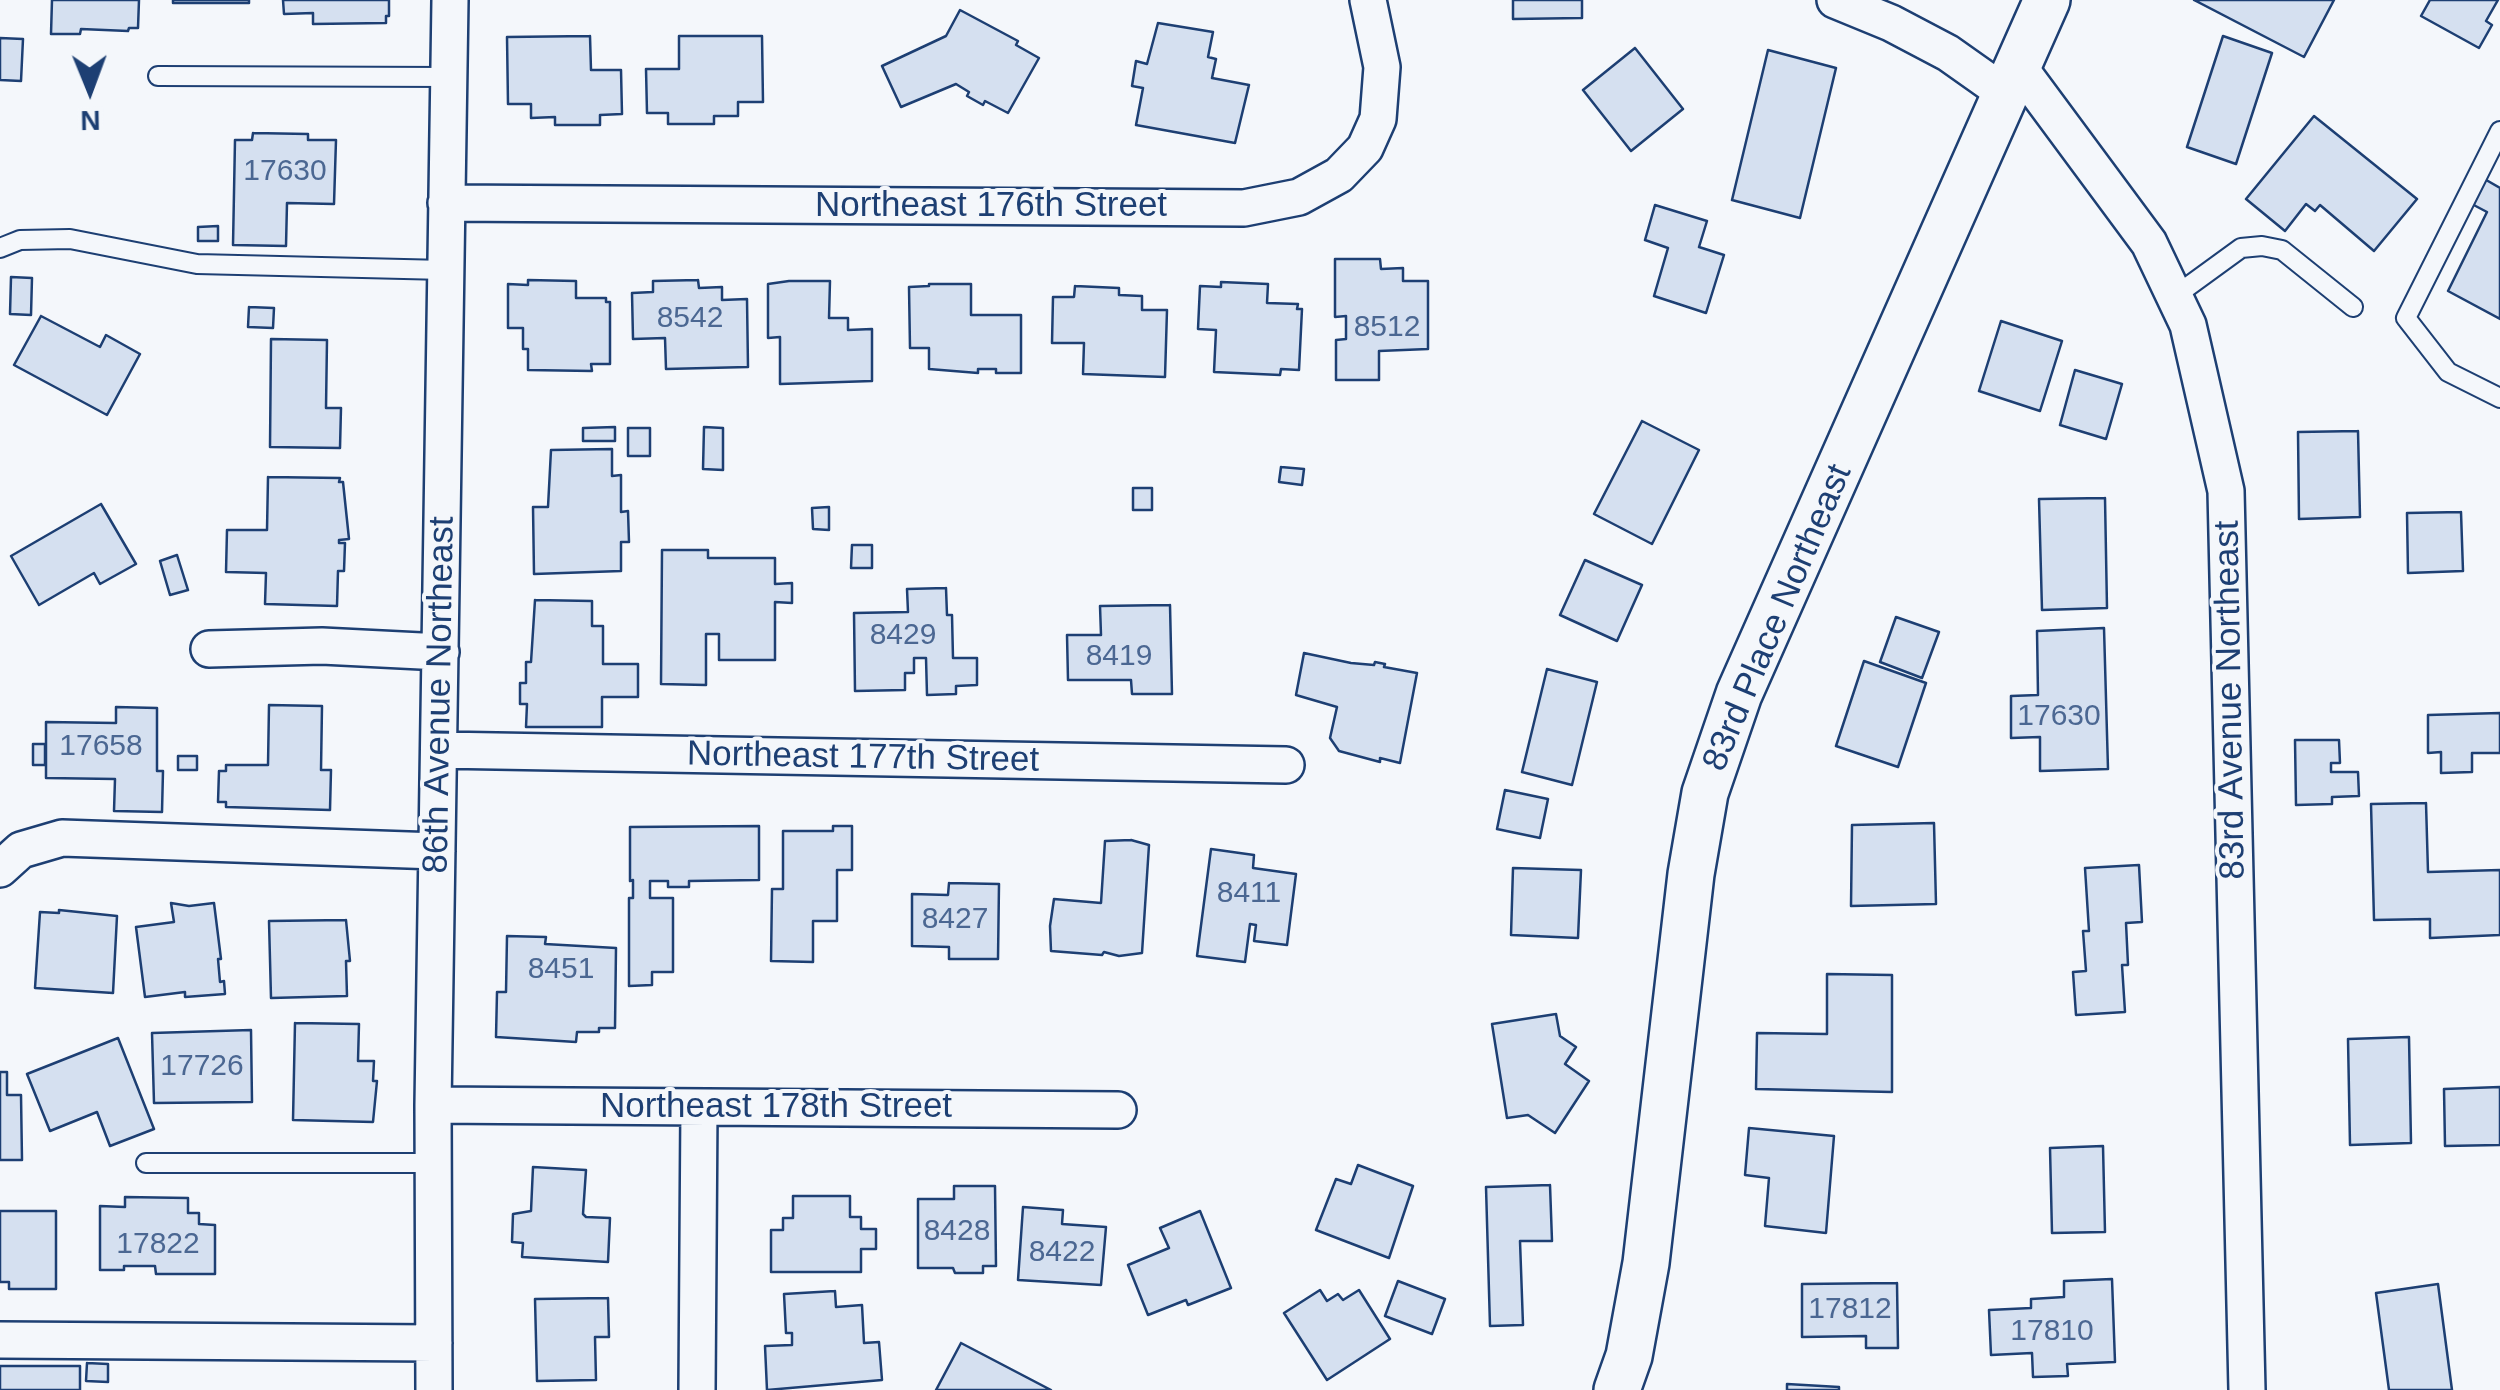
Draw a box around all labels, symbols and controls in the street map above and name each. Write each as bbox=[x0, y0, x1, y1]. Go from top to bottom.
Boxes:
north arrow bbox=[40, 40, 140, 140]
text: N bbox=[80, 105, 101, 136]
house number: 17630 bbox=[243, 154, 327, 190]
street label: Northeast 176th Street bbox=[815, 185, 1167, 227]
house number: 8542 bbox=[657, 301, 723, 337]
house number: 8512 bbox=[1354, 310, 1420, 346]
street label: 83rd Place Northeast bbox=[1694, 458, 1862, 778]
street label: 86th Avenue Northeast bbox=[416, 516, 464, 874]
street label: 83rd Avenue Northeast bbox=[2207, 520, 2255, 880]
house number: 8429 bbox=[870, 618, 936, 654]
house number: 8419 bbox=[1086, 639, 1152, 675]
house number: 17630 bbox=[2017, 699, 2101, 735]
house number: 17658 bbox=[59, 729, 143, 765]
street label: Northeast 177th Street bbox=[687, 734, 1039, 782]
house number: 8411 bbox=[1217, 876, 1281, 912]
house number: 8427 bbox=[922, 902, 988, 938]
house number: 8451 bbox=[528, 952, 594, 988]
house number: 17726 bbox=[160, 1049, 244, 1085]
street label: Northeast 178th Street bbox=[600, 1086, 952, 1128]
house number: 8428 bbox=[924, 1214, 990, 1250]
house number: 17822 bbox=[116, 1227, 200, 1263]
house number: 8422 bbox=[1029, 1235, 1095, 1271]
house number: 17812 bbox=[1808, 1292, 1892, 1328]
house number: 17810 bbox=[2010, 1314, 2094, 1350]

